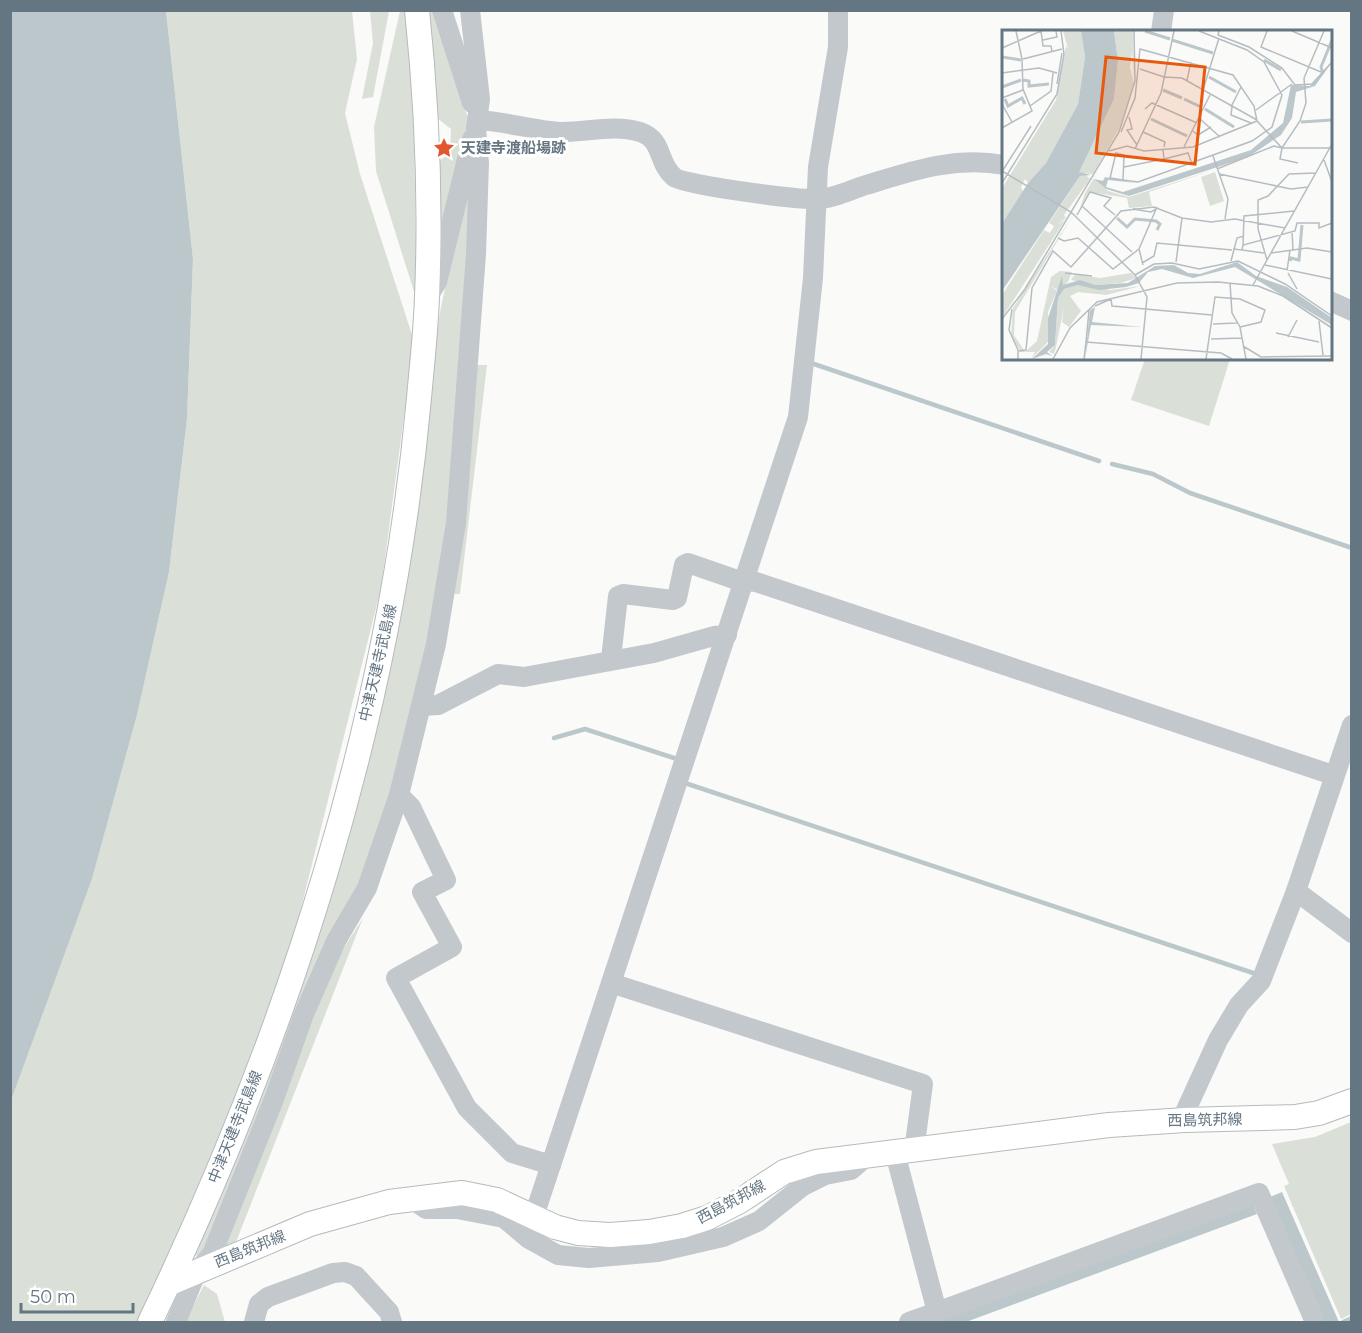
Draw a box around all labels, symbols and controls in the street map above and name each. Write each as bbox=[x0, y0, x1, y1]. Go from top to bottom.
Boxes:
inset map bbox=[1002, 30, 1332, 360]
place icon: 天建寺渡船場跡 bbox=[432, 136, 456, 160]
place label: 天建寺渡船場跡 bbox=[461, 138, 566, 157]
street label: 中津天建寺武島線 bbox=[355, 602, 400, 723]
street label: 中津天建寺武島線 bbox=[203, 1068, 266, 1186]
street label: 西島筑邦線 bbox=[1167, 1109, 1243, 1130]
street label: 西島筑邦線 bbox=[693, 1176, 768, 1228]
street label: 西島筑邦線 bbox=[211, 1226, 288, 1271]
scale bar bbox=[21, 1276, 134, 1314]
text: 50 m bbox=[30, 1286, 76, 1308]

